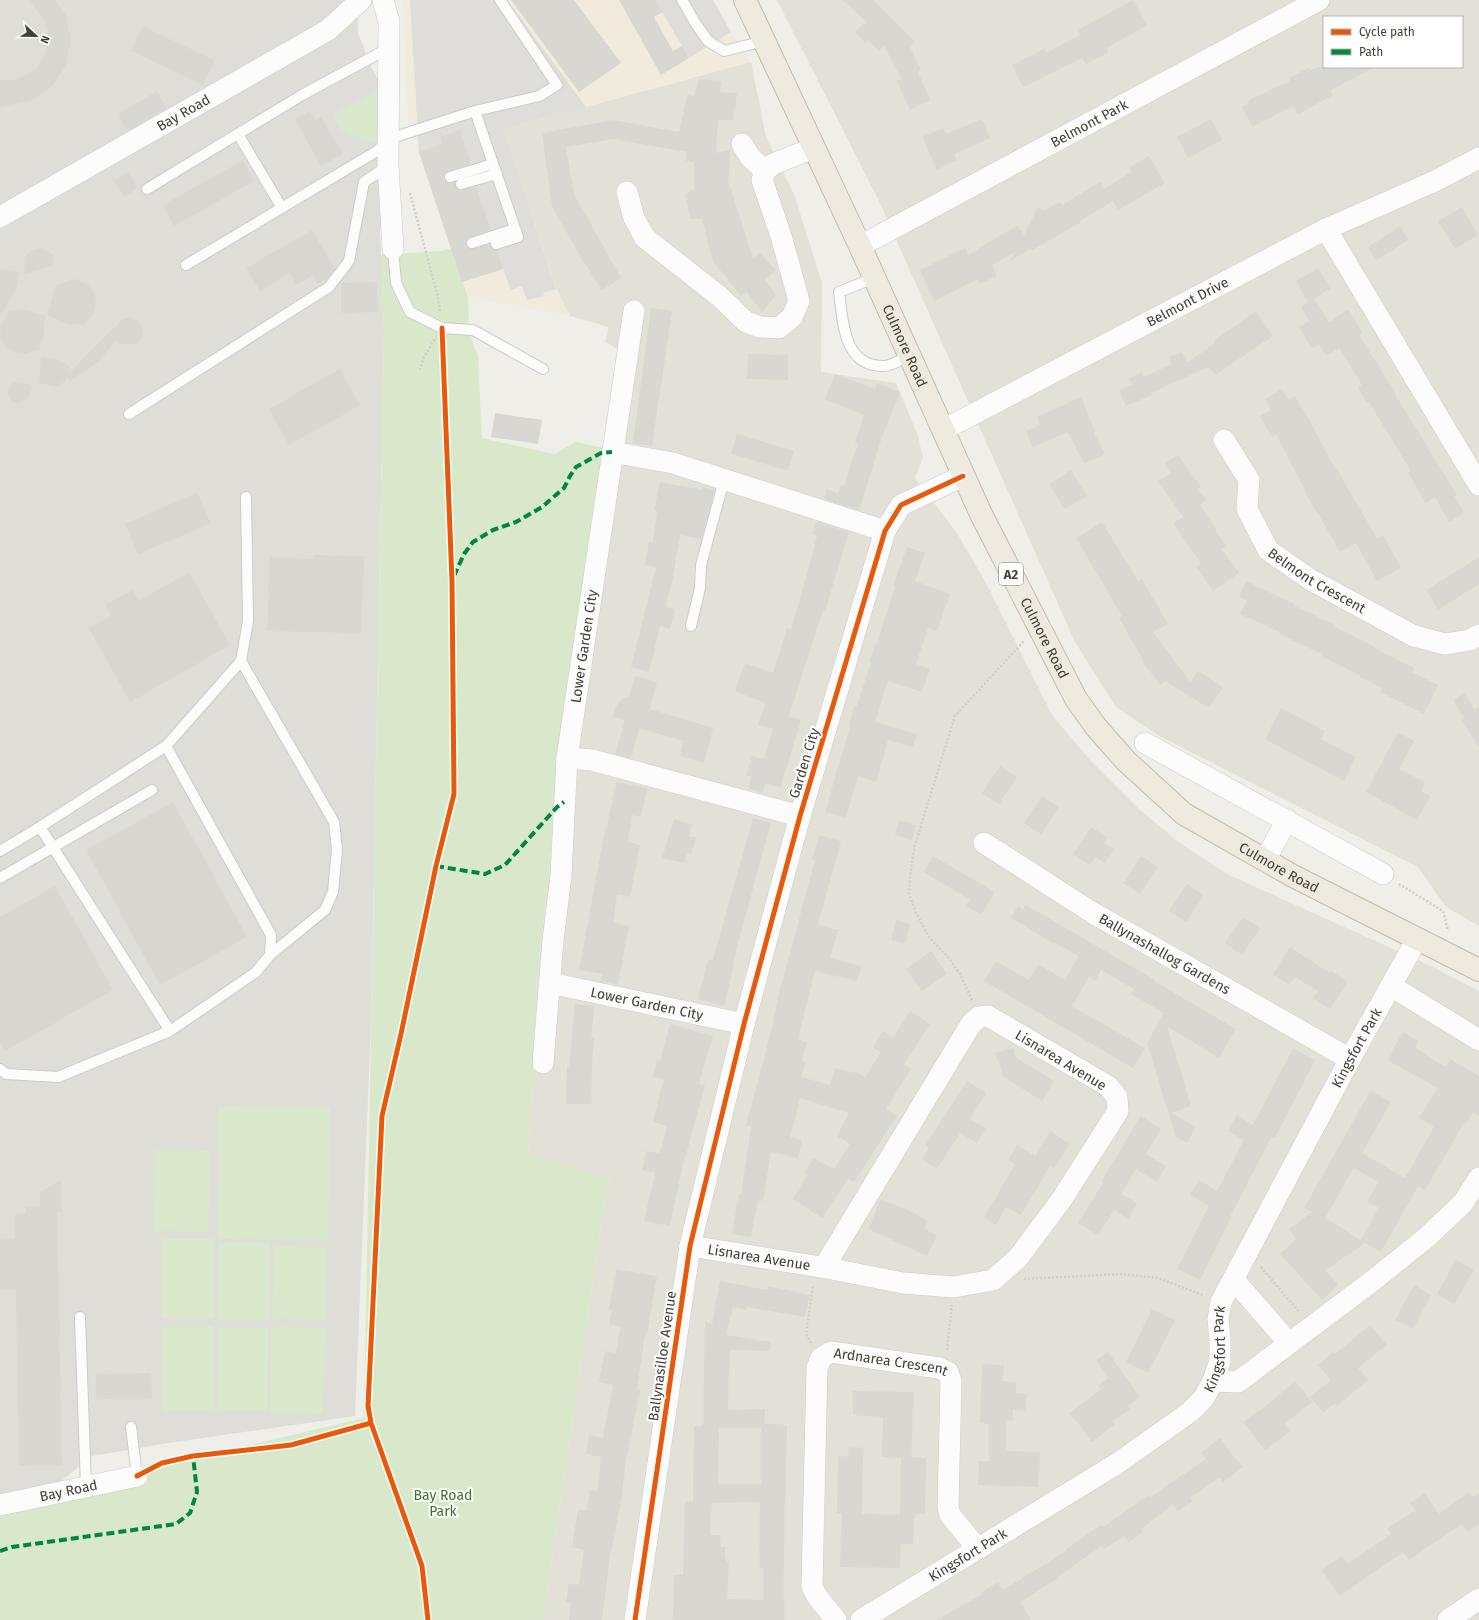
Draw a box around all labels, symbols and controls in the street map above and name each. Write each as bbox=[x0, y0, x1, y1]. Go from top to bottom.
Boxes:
north arrow bbox=[16, 16, 56, 56]
legend bbox=[1323, 16, 1463, 68]
text: Cycle path bbox=[1359, 25, 1415, 39]
text: N bbox=[37, 34, 52, 45]
text: Path bbox=[1359, 45, 1383, 59]
street label: Bay Road bbox=[154, 91, 213, 135]
street label: Belmont Park bbox=[1048, 96, 1132, 151]
street label: Belmont Drive bbox=[1144, 274, 1232, 331]
street label: Culmore Road bbox=[879, 302, 931, 390]
street label: Belmont Crescent bbox=[1264, 545, 1369, 618]
road number: A2 bbox=[999, 563, 1023, 585]
street label: Lower Garden City bbox=[567, 588, 601, 704]
street label: Culmore Road bbox=[1016, 595, 1072, 682]
street label: Garden City bbox=[786, 726, 823, 801]
street label: Culmore Road bbox=[1236, 839, 1322, 897]
street label: Ballynashallog Gardens bbox=[1096, 910, 1234, 998]
street label: Lower Garden City bbox=[589, 984, 705, 1024]
street label: Kingsfort Park bbox=[1328, 1004, 1386, 1091]
street label: Lisnarea Avenue bbox=[1012, 1026, 1109, 1094]
street label: Lisnarea Avenue bbox=[706, 1241, 812, 1274]
street label: Ballynasilloe Avenue bbox=[645, 1290, 680, 1422]
street label: Kingsfort Park bbox=[1200, 1303, 1229, 1396]
street label: Ardnarea Crescent bbox=[833, 1345, 951, 1380]
street label: Bay Road bbox=[38, 1477, 99, 1505]
park label: Bay Road Park bbox=[414, 1487, 472, 1520]
street label: Kingsfort Park bbox=[926, 1524, 1011, 1586]

